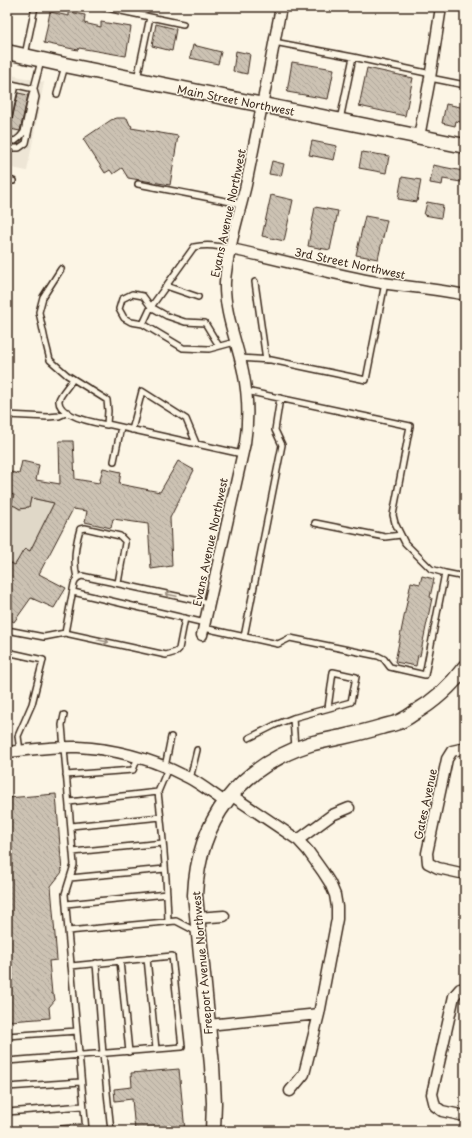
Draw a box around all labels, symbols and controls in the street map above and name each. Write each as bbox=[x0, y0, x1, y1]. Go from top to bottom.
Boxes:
street label: Main Street Northwest bbox=[176, 80, 297, 120]
street label: Evans Avenue Northwest bbox=[206, 147, 250, 279]
street label: 3rd Street Northwest bbox=[293, 243, 408, 283]
street label: Evans Avenue Northwest bbox=[188, 476, 232, 608]
one-way arrow bbox=[165, 590, 178, 598]
one-way arrow bbox=[97, 638, 110, 646]
street label: Gates Avenue bbox=[409, 767, 441, 841]
street label: Freeport Avenue Northwest bbox=[187, 890, 217, 1036]

